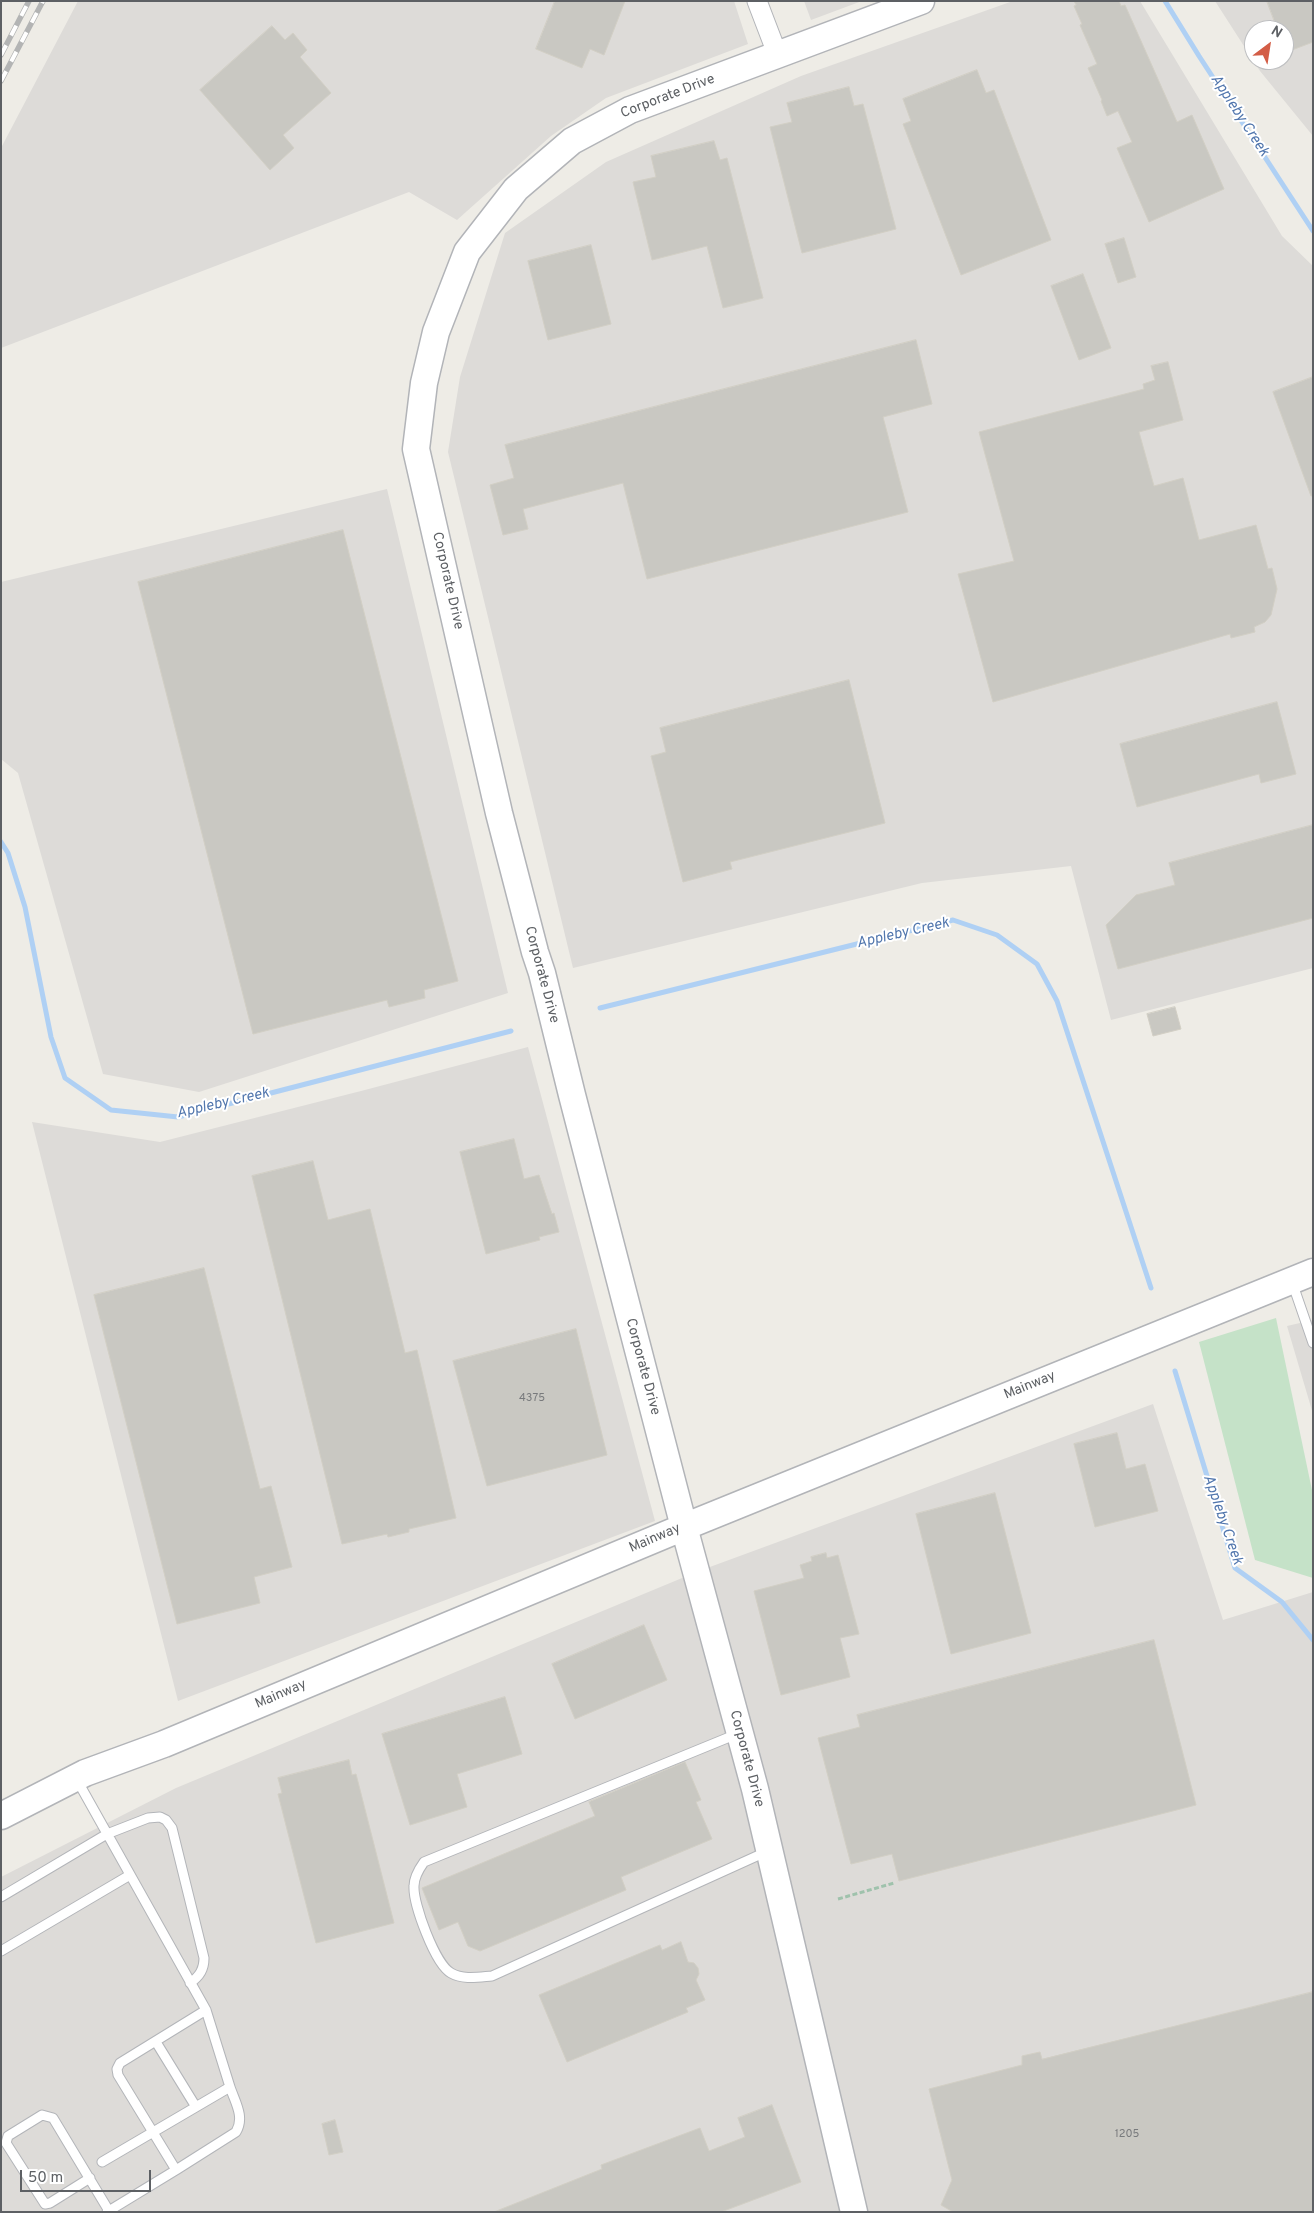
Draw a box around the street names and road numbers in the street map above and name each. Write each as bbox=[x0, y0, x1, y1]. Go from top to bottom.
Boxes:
street label: Corporate Drive bbox=[619, 71, 717, 123]
street label: Corporate Drive bbox=[428, 531, 466, 631]
street label: Corporate Drive bbox=[520, 925, 562, 1025]
street label: Corporate Drive bbox=[621, 1317, 663, 1417]
street label: Mainway bbox=[1002, 1368, 1058, 1404]
street label: Mainway bbox=[627, 1521, 683, 1557]
street label: Mainway bbox=[253, 1677, 309, 1713]
street label: Corporate Drive bbox=[725, 1709, 767, 1809]

